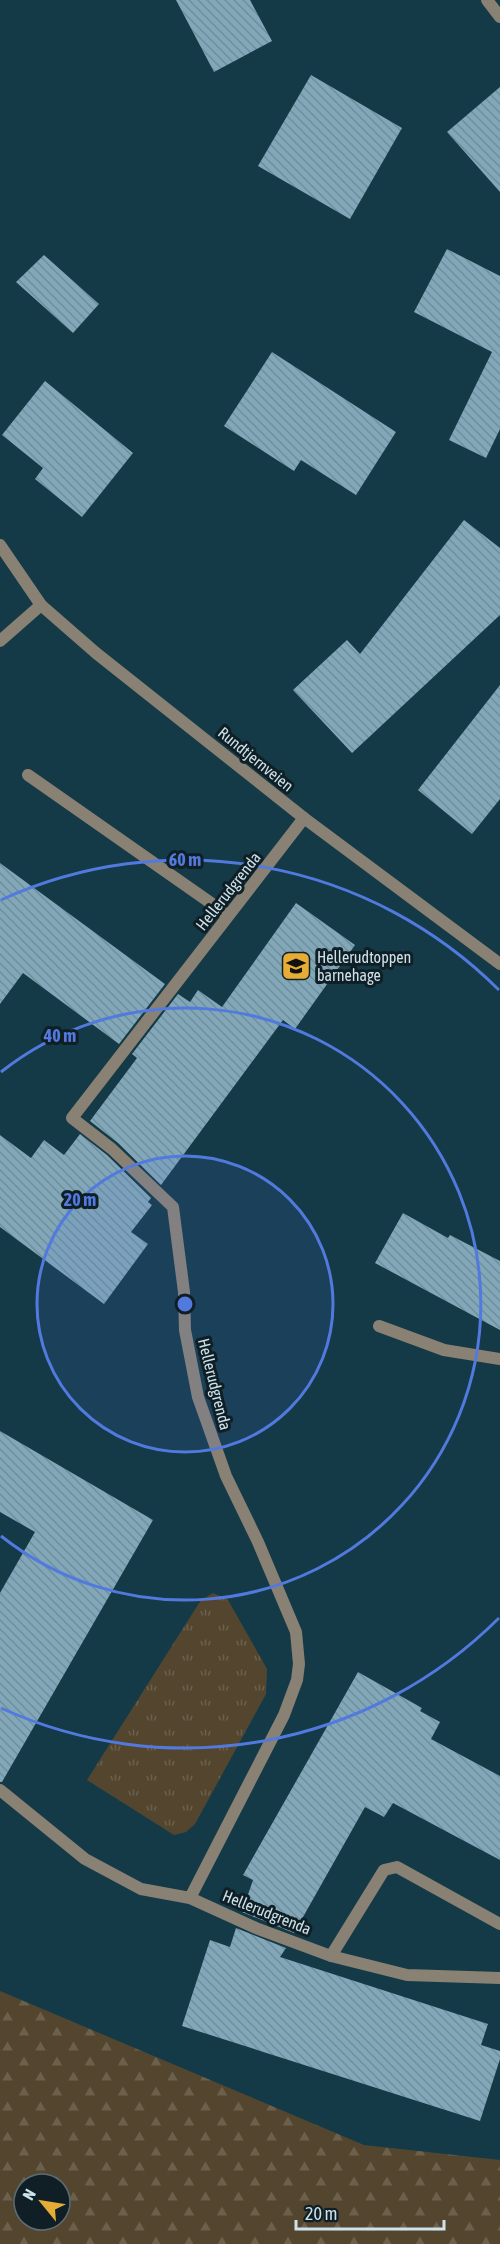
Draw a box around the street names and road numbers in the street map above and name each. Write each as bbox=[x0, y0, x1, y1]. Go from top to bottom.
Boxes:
street label: Rundtjernveien bbox=[214, 723, 297, 796]
street label: Hellerudgrenda bbox=[192, 848, 265, 934]
street label: Hellerudgrenda bbox=[194, 1336, 235, 1432]
street label: Hellerudgrenda bbox=[220, 1886, 314, 1939]

